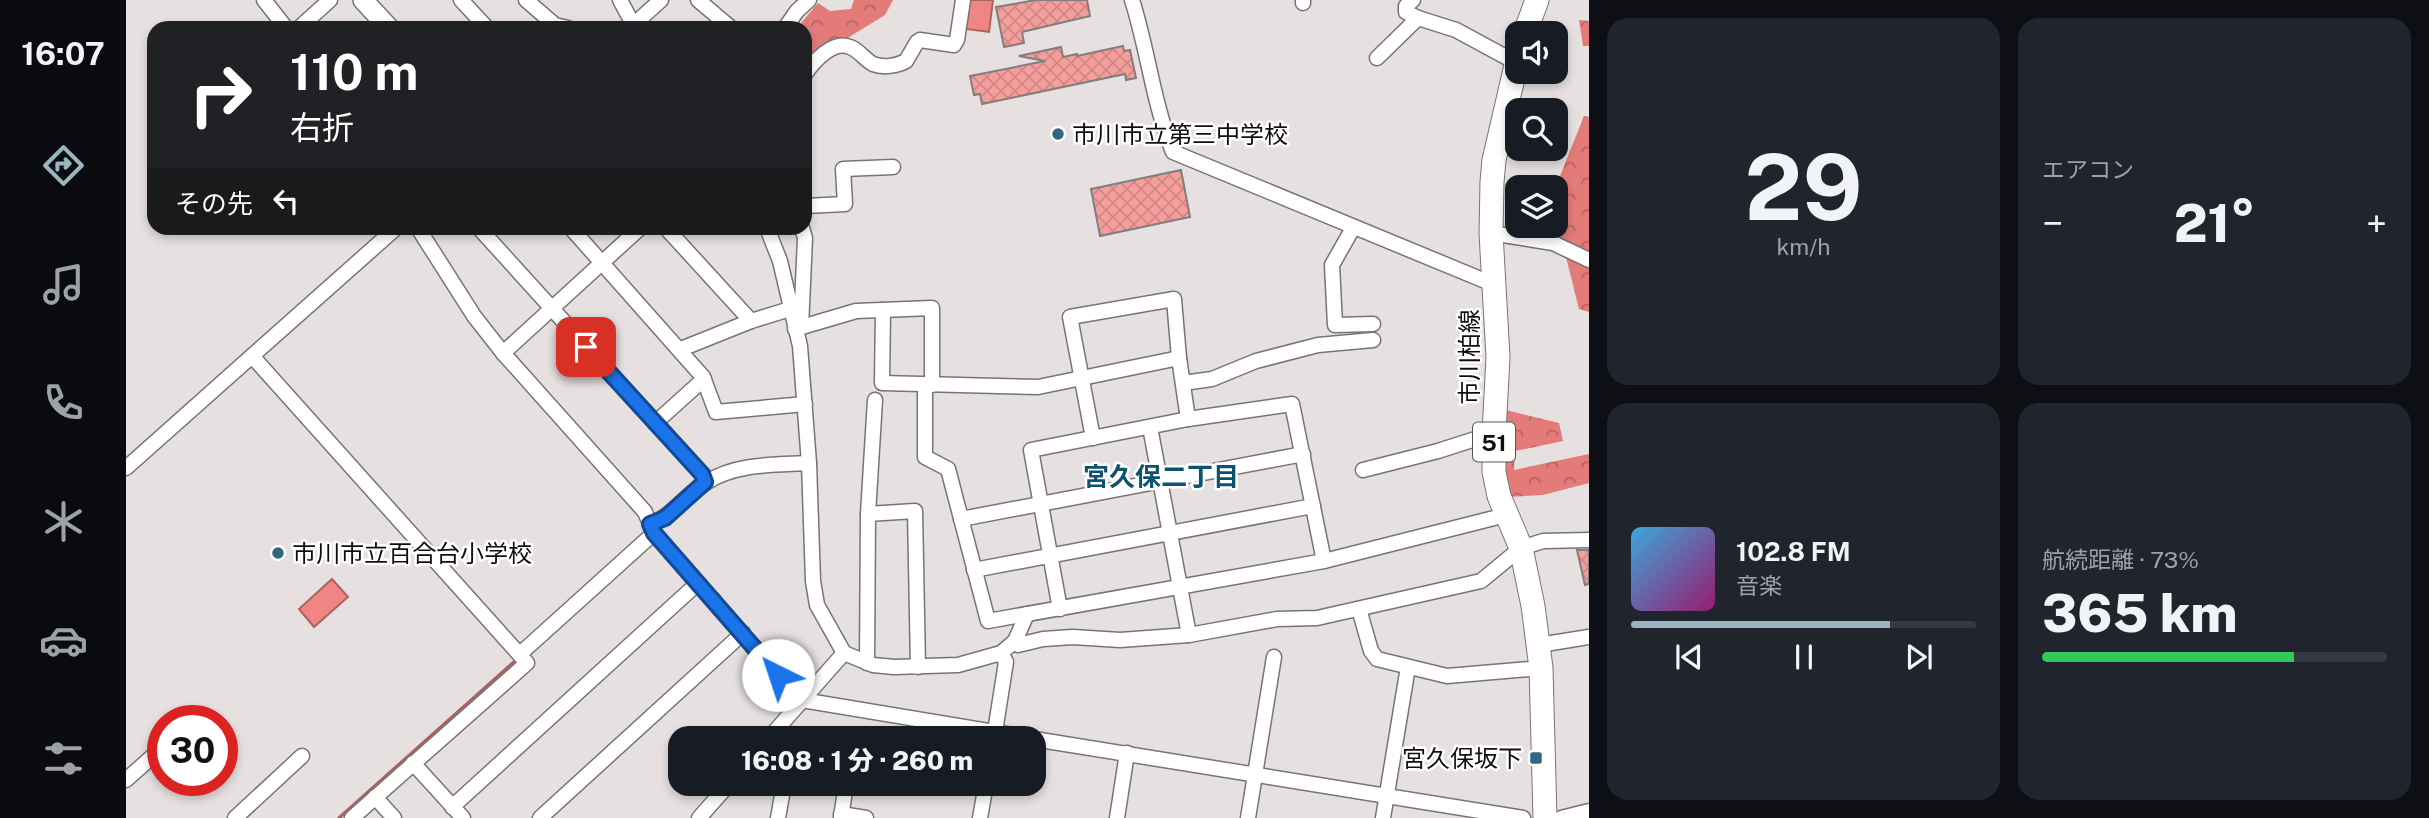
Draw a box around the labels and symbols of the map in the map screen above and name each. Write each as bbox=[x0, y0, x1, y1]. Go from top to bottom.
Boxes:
place label: 市川市立第三中学校 bbox=[1072, 120, 1288, 148]
marker: 市川市立第三中学校 bbox=[1050, 126, 1066, 142]
street label: 市川柏線 bbox=[1455, 309, 1483, 405]
pin bbox=[556, 317, 616, 377]
road number: 51 bbox=[1473, 422, 1515, 462]
district label: 宮久保二丁目 bbox=[1083, 461, 1239, 492]
place label: 市川市立百合台小学校 bbox=[292, 539, 532, 567]
marker: 市川市立百合台小学校 bbox=[270, 545, 286, 561]
position arrow bbox=[741, 638, 815, 712]
speed limit sign: 30 bbox=[147, 705, 238, 796]
place label: 宮久保坂下 bbox=[1402, 744, 1522, 772]
marker: 宮久保坂下 bbox=[1528, 750, 1544, 766]

